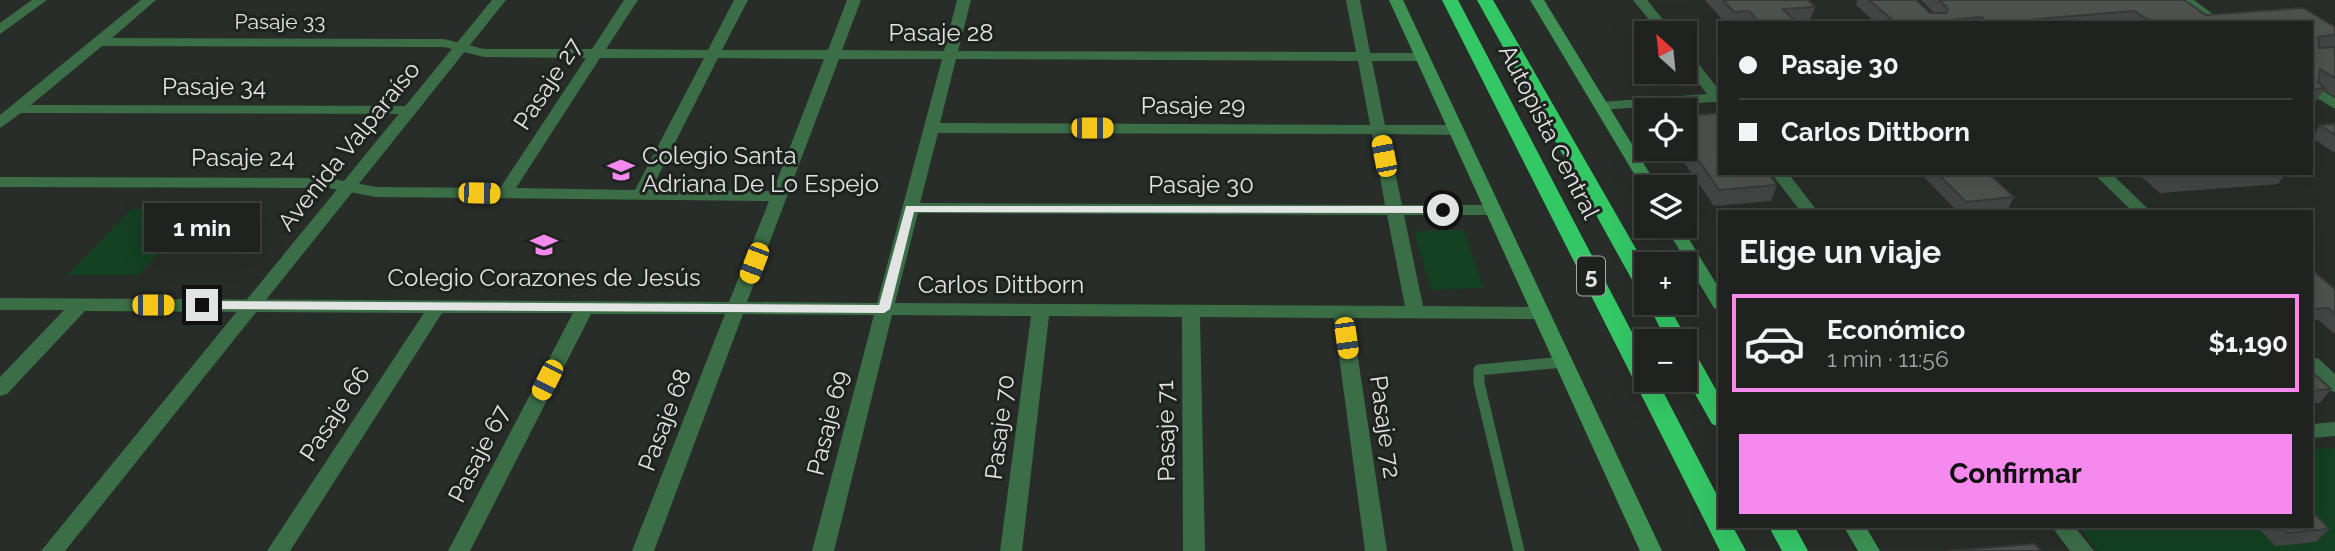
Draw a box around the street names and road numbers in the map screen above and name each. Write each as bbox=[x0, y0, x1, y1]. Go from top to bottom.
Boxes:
street label: Pasaje 33 bbox=[235, 9, 325, 34]
street label: Pasaje 28 bbox=[889, 18, 993, 47]
street label: Pasaje 27 bbox=[507, 32, 588, 135]
street label: Autopista Central bbox=[1493, 40, 1606, 224]
street label: Avenida Valparaíso bbox=[271, 55, 426, 236]
street label: Pasaje 34 bbox=[162, 72, 266, 101]
street label: Pasaje 29 bbox=[1141, 91, 1245, 120]
street label: Pasaje 24 bbox=[191, 143, 295, 172]
street label: Pasaje 30 bbox=[1148, 170, 1254, 199]
road number: 5 bbox=[1577, 256, 1605, 296]
street label: Carlos Dittborn bbox=[918, 270, 1084, 299]
street label: Pasaje 66 bbox=[293, 361, 376, 467]
street label: Pasaje 68 bbox=[632, 365, 697, 475]
street label: Pasaje 69 bbox=[801, 368, 854, 478]
street label: Pasaje 70 bbox=[979, 373, 1020, 481]
street label: Pasaje 72 bbox=[1364, 374, 1407, 480]
street label: Pasaje 71 bbox=[1150, 380, 1181, 482]
street label: Pasaje 67 bbox=[442, 400, 515, 507]

